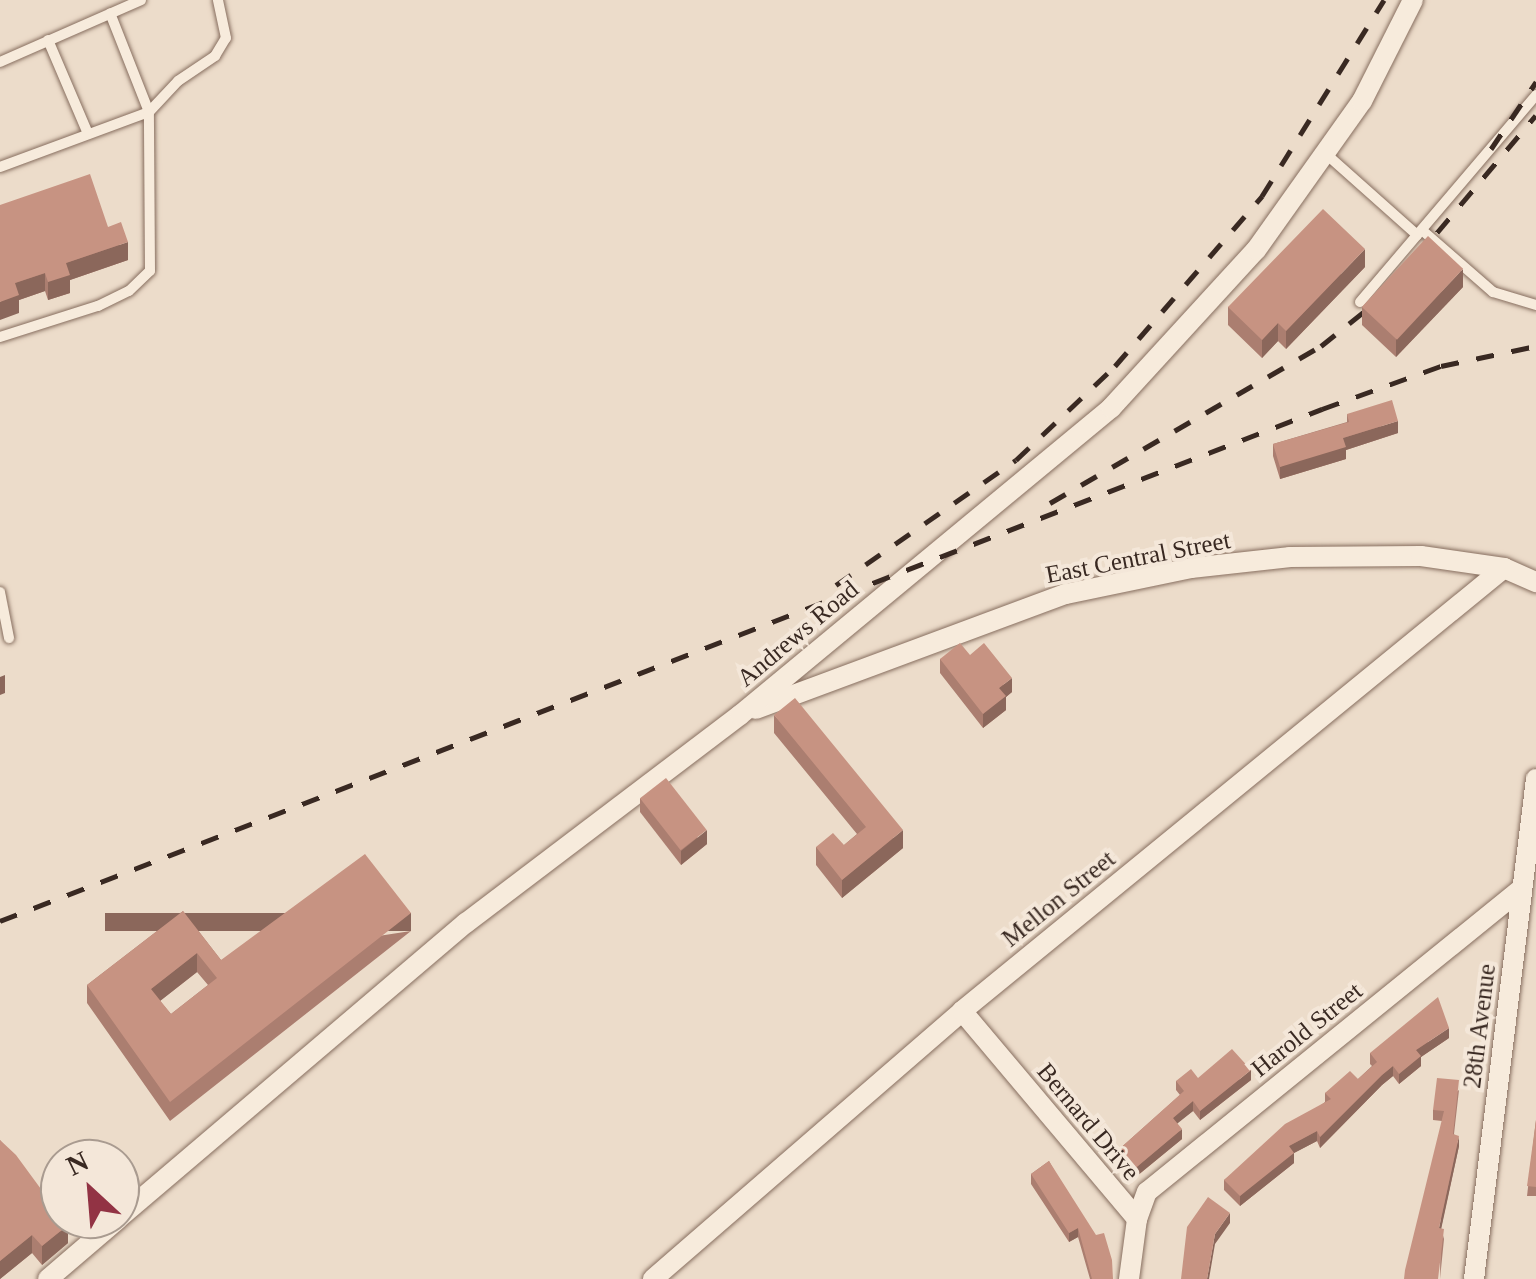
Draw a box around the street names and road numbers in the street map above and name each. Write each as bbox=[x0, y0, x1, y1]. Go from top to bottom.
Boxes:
street label: East Central Street bbox=[1043, 525, 1233, 591]
street label: Andrews Road bbox=[731, 575, 865, 693]
street label: Mellon Street bbox=[996, 844, 1122, 954]
street label: 28th Avenue bbox=[1457, 961, 1503, 1091]
street label: Harold Street bbox=[1245, 976, 1369, 1084]
street label: Bernard Drive bbox=[1030, 1057, 1146, 1187]

